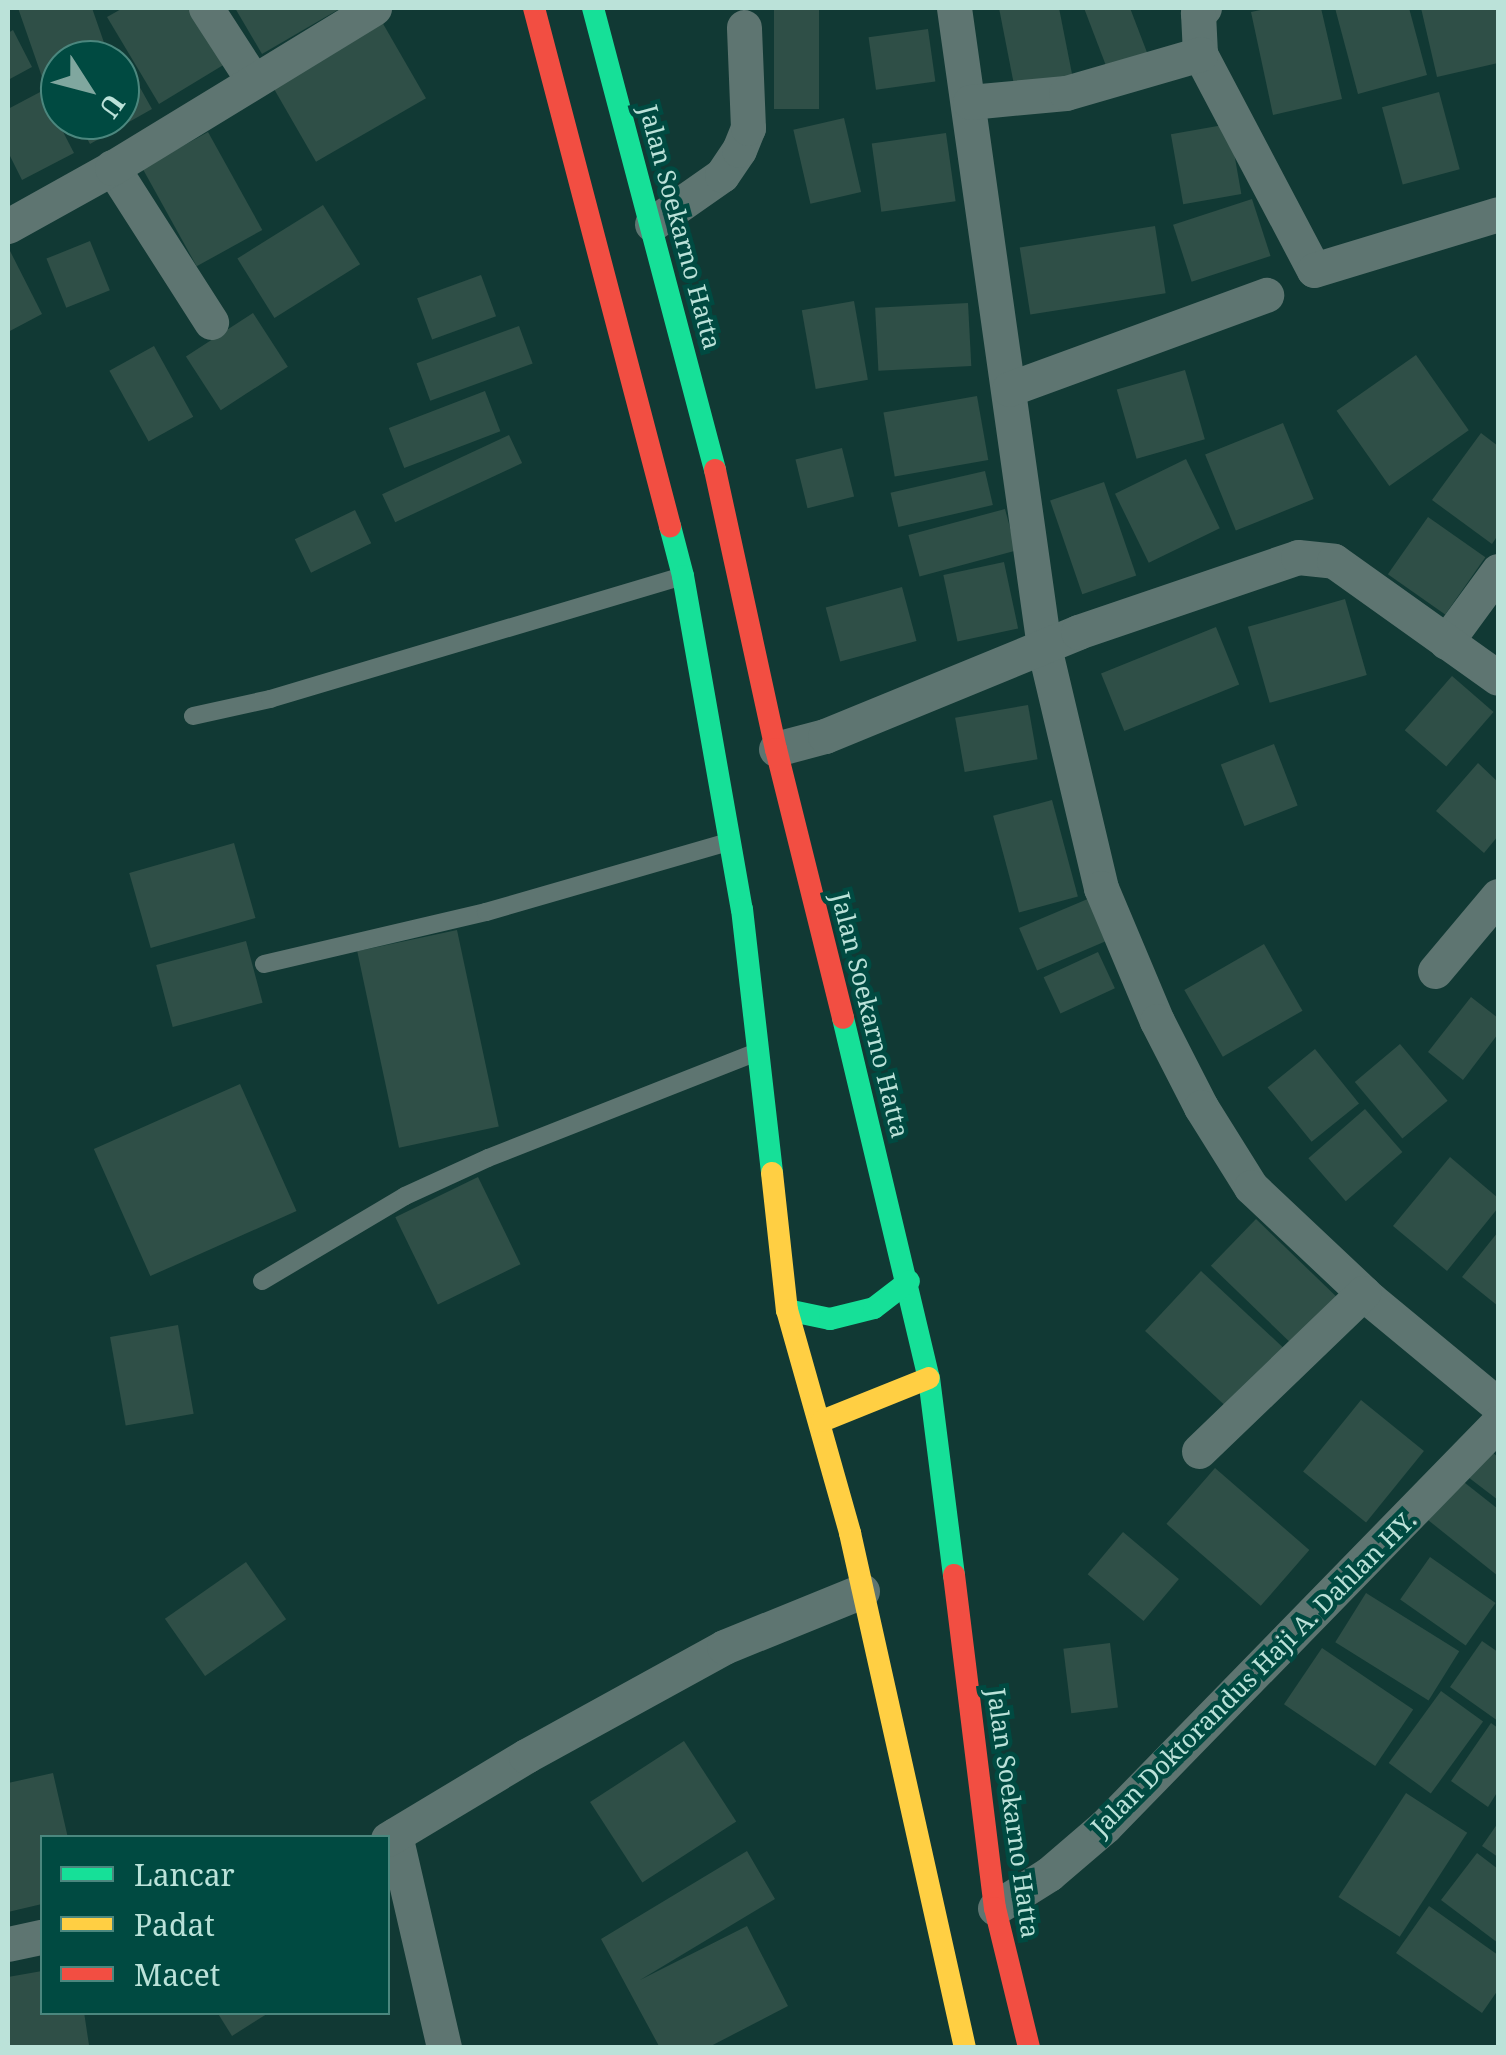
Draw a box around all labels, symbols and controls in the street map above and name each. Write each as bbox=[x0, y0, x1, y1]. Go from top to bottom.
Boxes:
north arrow bbox=[40, 40, 140, 140]
text: U bbox=[91, 87, 134, 126]
street label: Jalan Soekarno Hatta bbox=[634, 101, 728, 353]
street label: Jalan Soekarno Hatta bbox=[826, 889, 916, 1141]
street label: Jalan Doktorandus Haji A. Dahlan HY. bbox=[1084, 1504, 1422, 1842]
street label: Jalan Soekarno Hatta bbox=[982, 1686, 1046, 1940]
legend bbox=[40, 1835, 390, 2015]
text: Lancar bbox=[134, 1854, 235, 1895]
text: Padat bbox=[134, 1904, 215, 1945]
text: Macet bbox=[134, 1954, 220, 1995]

